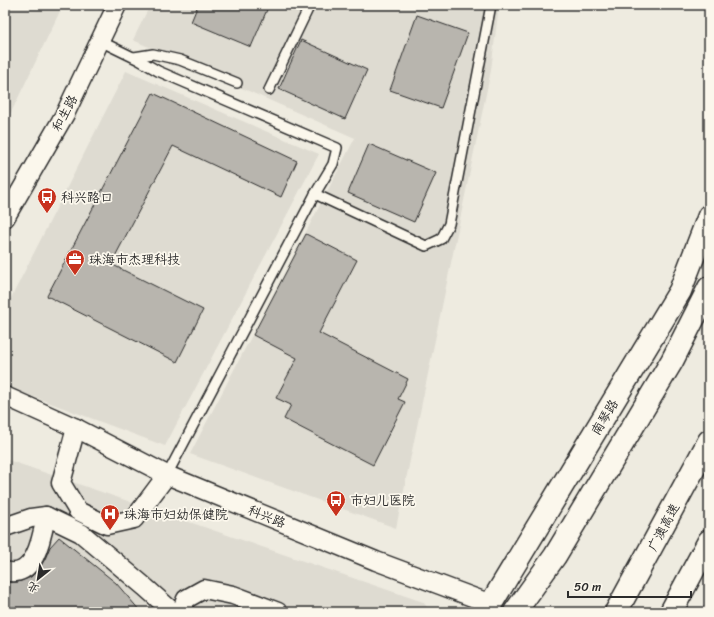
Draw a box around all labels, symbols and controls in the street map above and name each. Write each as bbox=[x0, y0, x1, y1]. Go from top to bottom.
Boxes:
street label: 和生路 bbox=[45, 91, 84, 136]
bus stop icon: 科兴路口 bbox=[36, 186, 58, 214]
place label: 科兴路口 bbox=[61, 186, 113, 209]
office icon: 珠海市杰理科技 bbox=[64, 248, 86, 276]
place label: 珠海市杰理科技 bbox=[89, 248, 180, 271]
street label: 南琴路 bbox=[585, 395, 624, 440]
bus stop icon: 市妇儿医院 bbox=[325, 489, 347, 517]
place label: 市妇儿医院 bbox=[350, 489, 415, 512]
street label: 科兴路 bbox=[244, 498, 289, 534]
street label: 广澳高速 bbox=[641, 499, 686, 556]
hospital icon: 珠海市妇幼保健院 bbox=[99, 503, 121, 531]
place label: 珠海市妇幼保健院 bbox=[124, 503, 228, 526]
north arrow bbox=[18, 559, 58, 599]
scale bar bbox=[568, 573, 691, 599]
text: 北 bbox=[24, 576, 43, 598]
text: 50 m bbox=[574, 576, 601, 598]

